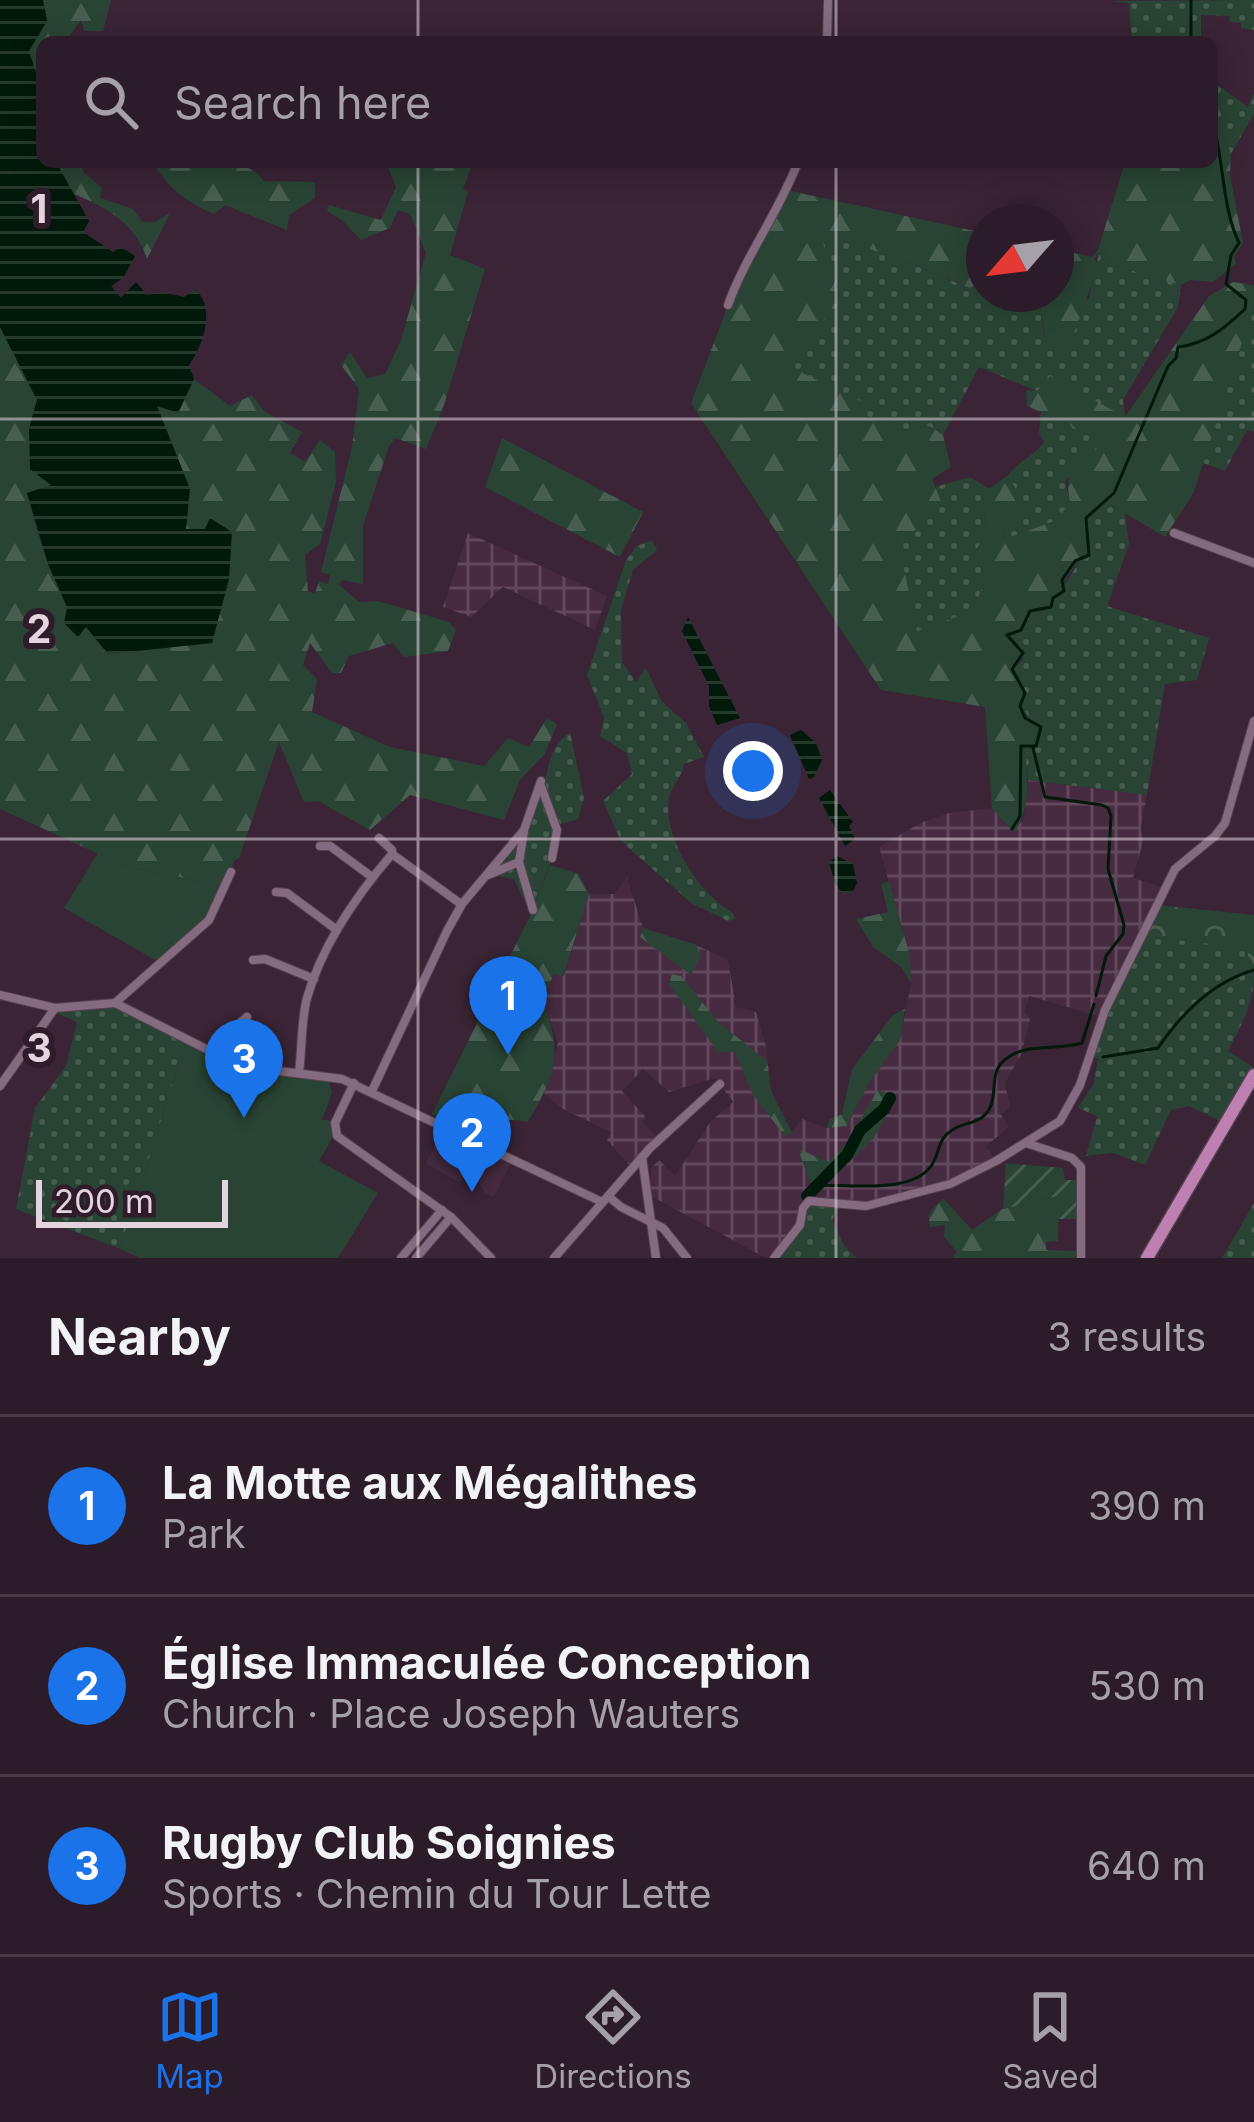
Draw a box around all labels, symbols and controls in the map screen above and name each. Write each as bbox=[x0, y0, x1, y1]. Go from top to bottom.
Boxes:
search box bbox=[36, 36, 1218, 168]
icon: search bbox=[78, 69, 144, 135]
text: Search here bbox=[174, 75, 431, 130]
text: 1 bbox=[31, 185, 47, 232]
north arrow bbox=[966, 204, 1074, 312]
text: 2 bbox=[27, 605, 51, 652]
your location bbox=[723, 741, 783, 801]
pin: 1 bbox=[469, 956, 547, 1055]
pin: 3 bbox=[205, 1019, 283, 1118]
text: 3 bbox=[26, 1024, 52, 1071]
pin: 2 bbox=[433, 1093, 511, 1192]
scale bar bbox=[36, 1174, 228, 1227]
text: 200 m bbox=[54, 1181, 154, 1221]
text: Nearby bbox=[48, 1306, 231, 1367]
text: 3 results bbox=[1048, 1313, 1206, 1360]
text: La Motte aux Mégalithes bbox=[162, 1455, 697, 1510]
text: 1 bbox=[79, 1482, 95, 1529]
text: 390 m bbox=[1088, 1482, 1206, 1529]
text: Park bbox=[162, 1510, 246, 1557]
text: Église Immaculée Conception bbox=[162, 1635, 812, 1690]
text: 2 bbox=[75, 1662, 99, 1709]
text: 530 m bbox=[1088, 1662, 1206, 1709]
text: Church · Place Joseph Wauters bbox=[162, 1690, 740, 1737]
text: Rugby Club Soignies bbox=[162, 1815, 616, 1870]
text: 3 bbox=[74, 1842, 100, 1889]
text: 640 m bbox=[1087, 1842, 1206, 1889]
text: Sports · Chemin du Tour Lette bbox=[162, 1870, 711, 1917]
tab: Map bbox=[155, 1984, 224, 2096]
tab: Directions bbox=[534, 1984, 692, 2096]
tab: Saved bbox=[1002, 1984, 1099, 2096]

